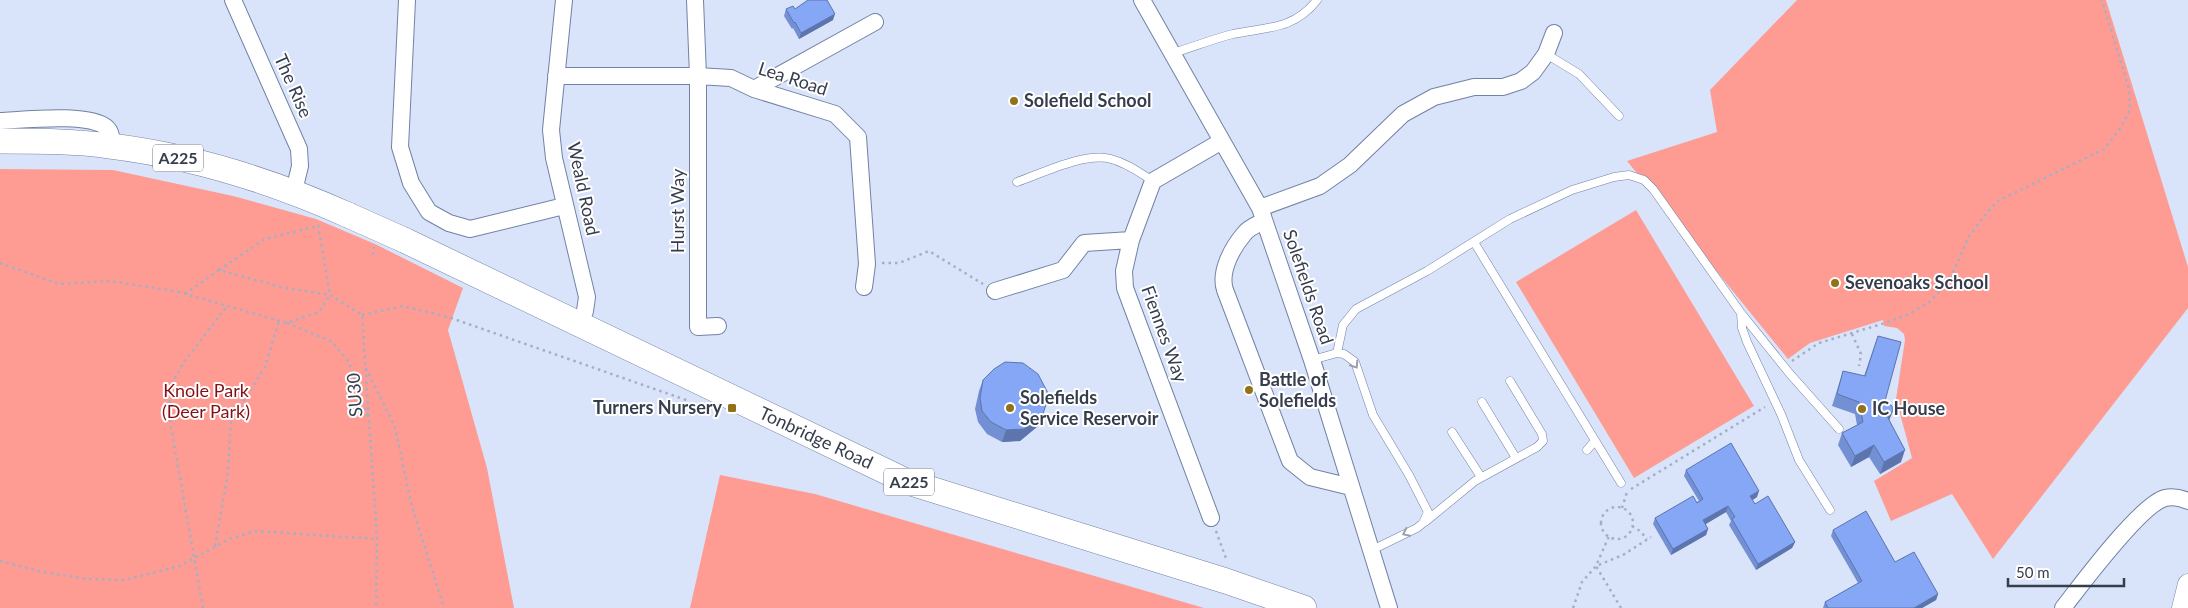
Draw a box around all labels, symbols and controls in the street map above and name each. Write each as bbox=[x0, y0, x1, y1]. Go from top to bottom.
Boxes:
street label: The Rise bbox=[270, 50, 318, 121]
street label: Lea Road bbox=[756, 57, 831, 100]
place label: Solefield School bbox=[1024, 89, 1151, 111]
marker: Solefield School bbox=[1008, 95, 1020, 107]
street label: Weald Road bbox=[563, 140, 605, 238]
road number: A225 bbox=[153, 144, 203, 172]
street label: Hurst Way bbox=[666, 168, 688, 253]
street label: Solefields Road bbox=[1279, 226, 1339, 347]
place label: Sevenoaks School bbox=[1845, 271, 1988, 293]
marker: Sevenoaks School bbox=[1829, 277, 1841, 289]
street label: Fiennes Way bbox=[1137, 282, 1193, 386]
one-way arrow bbox=[1348, 360, 1358, 369]
place label: Battle of Solefields bbox=[1259, 368, 1336, 411]
street label: SU30 bbox=[341, 372, 367, 418]
park label: Knole Park (Deer Park) bbox=[162, 379, 250, 422]
marker: Battle of Solefields bbox=[1243, 384, 1255, 396]
place label: Solefields Service Reservoir bbox=[1020, 386, 1159, 429]
place label: Turners Nursery bbox=[593, 396, 723, 418]
place label: IC House bbox=[1872, 397, 1946, 419]
street label: Tonbridge Road bbox=[756, 401, 877, 473]
marker: Turners Nursery bbox=[726, 402, 738, 414]
marker: Solefields Service Reservoir bbox=[1004, 402, 1016, 414]
marker: IC House bbox=[1856, 403, 1868, 415]
road number: A225 bbox=[884, 468, 934, 496]
one-way arrow bbox=[1402, 527, 1411, 537]
scale bar bbox=[2008, 556, 2124, 588]
text: 50 m bbox=[2016, 563, 2050, 581]

